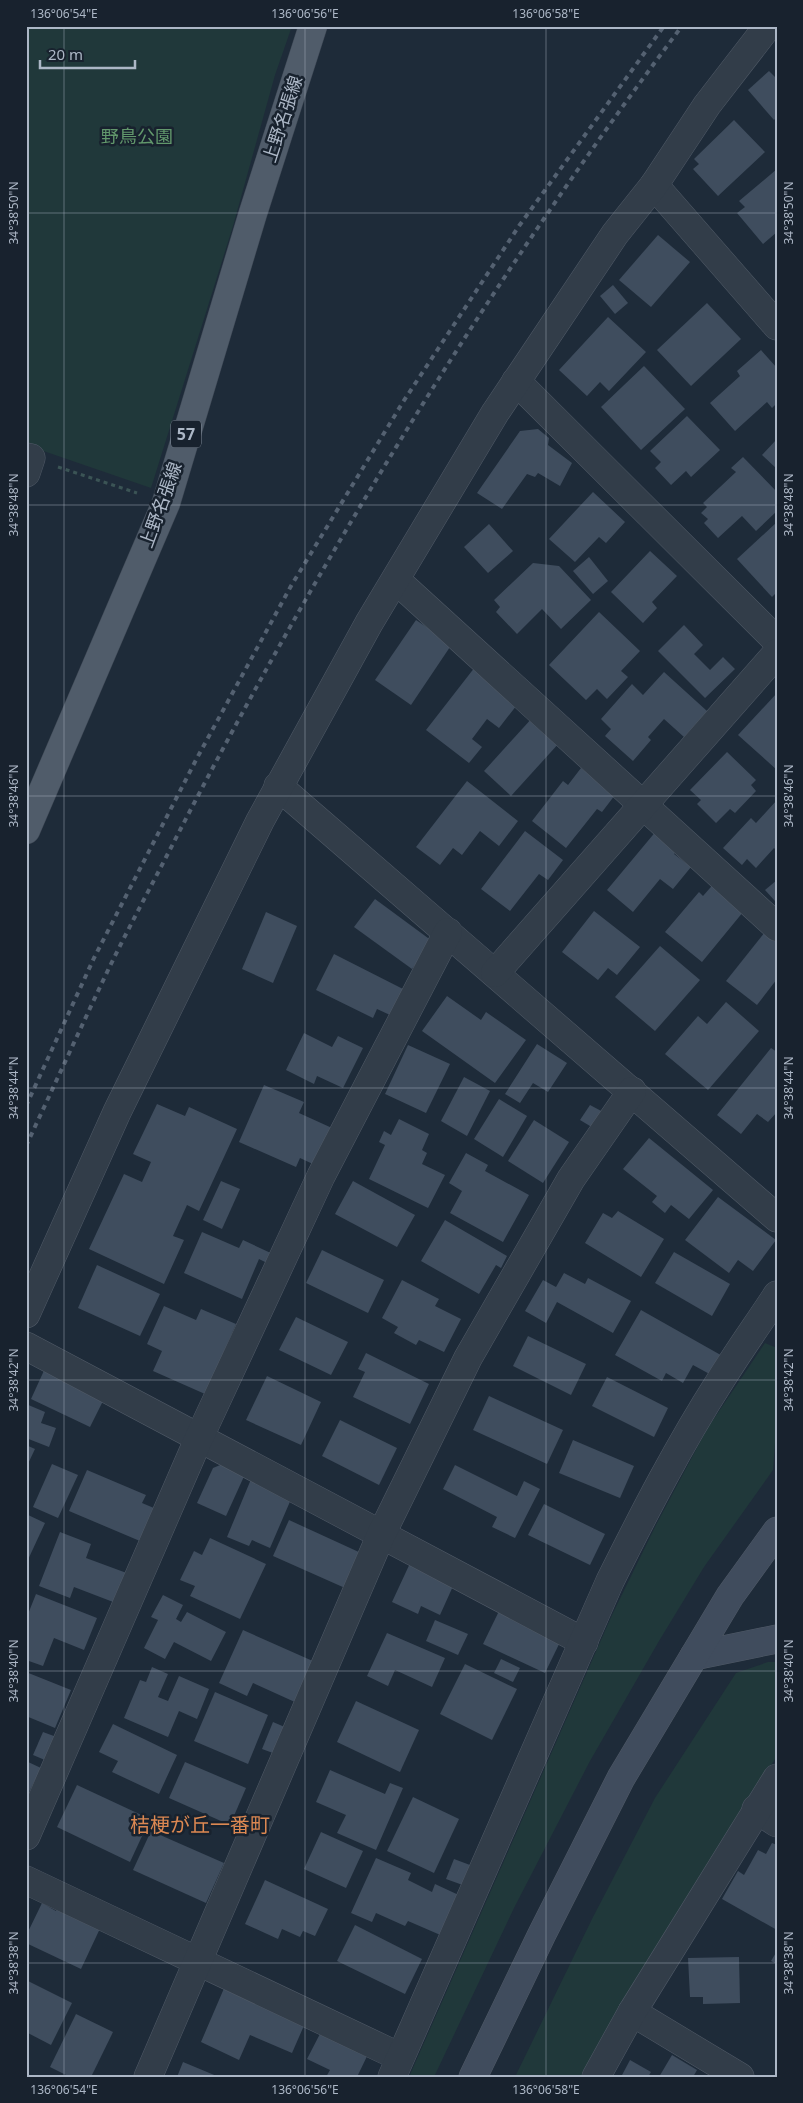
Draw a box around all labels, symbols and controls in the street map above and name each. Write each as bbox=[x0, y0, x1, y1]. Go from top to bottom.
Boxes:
text: 136°06'54"E bbox=[30, 5, 98, 22]
text: 136°06'56"E bbox=[271, 5, 339, 22]
text: 136°06'58"E bbox=[512, 5, 580, 22]
scale bar bbox=[40, 38, 135, 70]
text: 20 m bbox=[48, 44, 83, 64]
street label: 上野名張線 bbox=[257, 72, 307, 165]
park label: 野鳥公園 bbox=[101, 124, 173, 148]
text: 34°38'50"N bbox=[5, 181, 22, 245]
text: 34°38'50"N bbox=[780, 181, 797, 245]
road number: 57 bbox=[171, 420, 201, 448]
street label: 上野名張線 bbox=[133, 458, 187, 551]
text: 34°38'48"N bbox=[5, 473, 22, 537]
text: 34°38'48"N bbox=[780, 473, 797, 537]
text: 34°38'46"N bbox=[5, 764, 22, 828]
text: 34°38'46"N bbox=[780, 764, 797, 828]
text: 34°38'44"N bbox=[5, 1056, 22, 1120]
text: 34°38'44"N bbox=[780, 1056, 797, 1120]
text: 34°38'42"N bbox=[5, 1348, 22, 1412]
text: 34°38'42"N bbox=[780, 1348, 797, 1412]
text: 34°38'40"N bbox=[5, 1639, 22, 1703]
text: 34°38'40"N bbox=[780, 1639, 797, 1703]
district label: 桔梗が丘一番町 bbox=[130, 1811, 270, 1838]
text: 34°38'38"N bbox=[5, 1931, 22, 1995]
text: 34°38'38"N bbox=[780, 1931, 797, 1995]
text: 136°06'54"E bbox=[30, 2081, 98, 2098]
text: 136°06'56"E bbox=[271, 2081, 339, 2098]
text: 136°06'58"E bbox=[512, 2081, 580, 2098]

